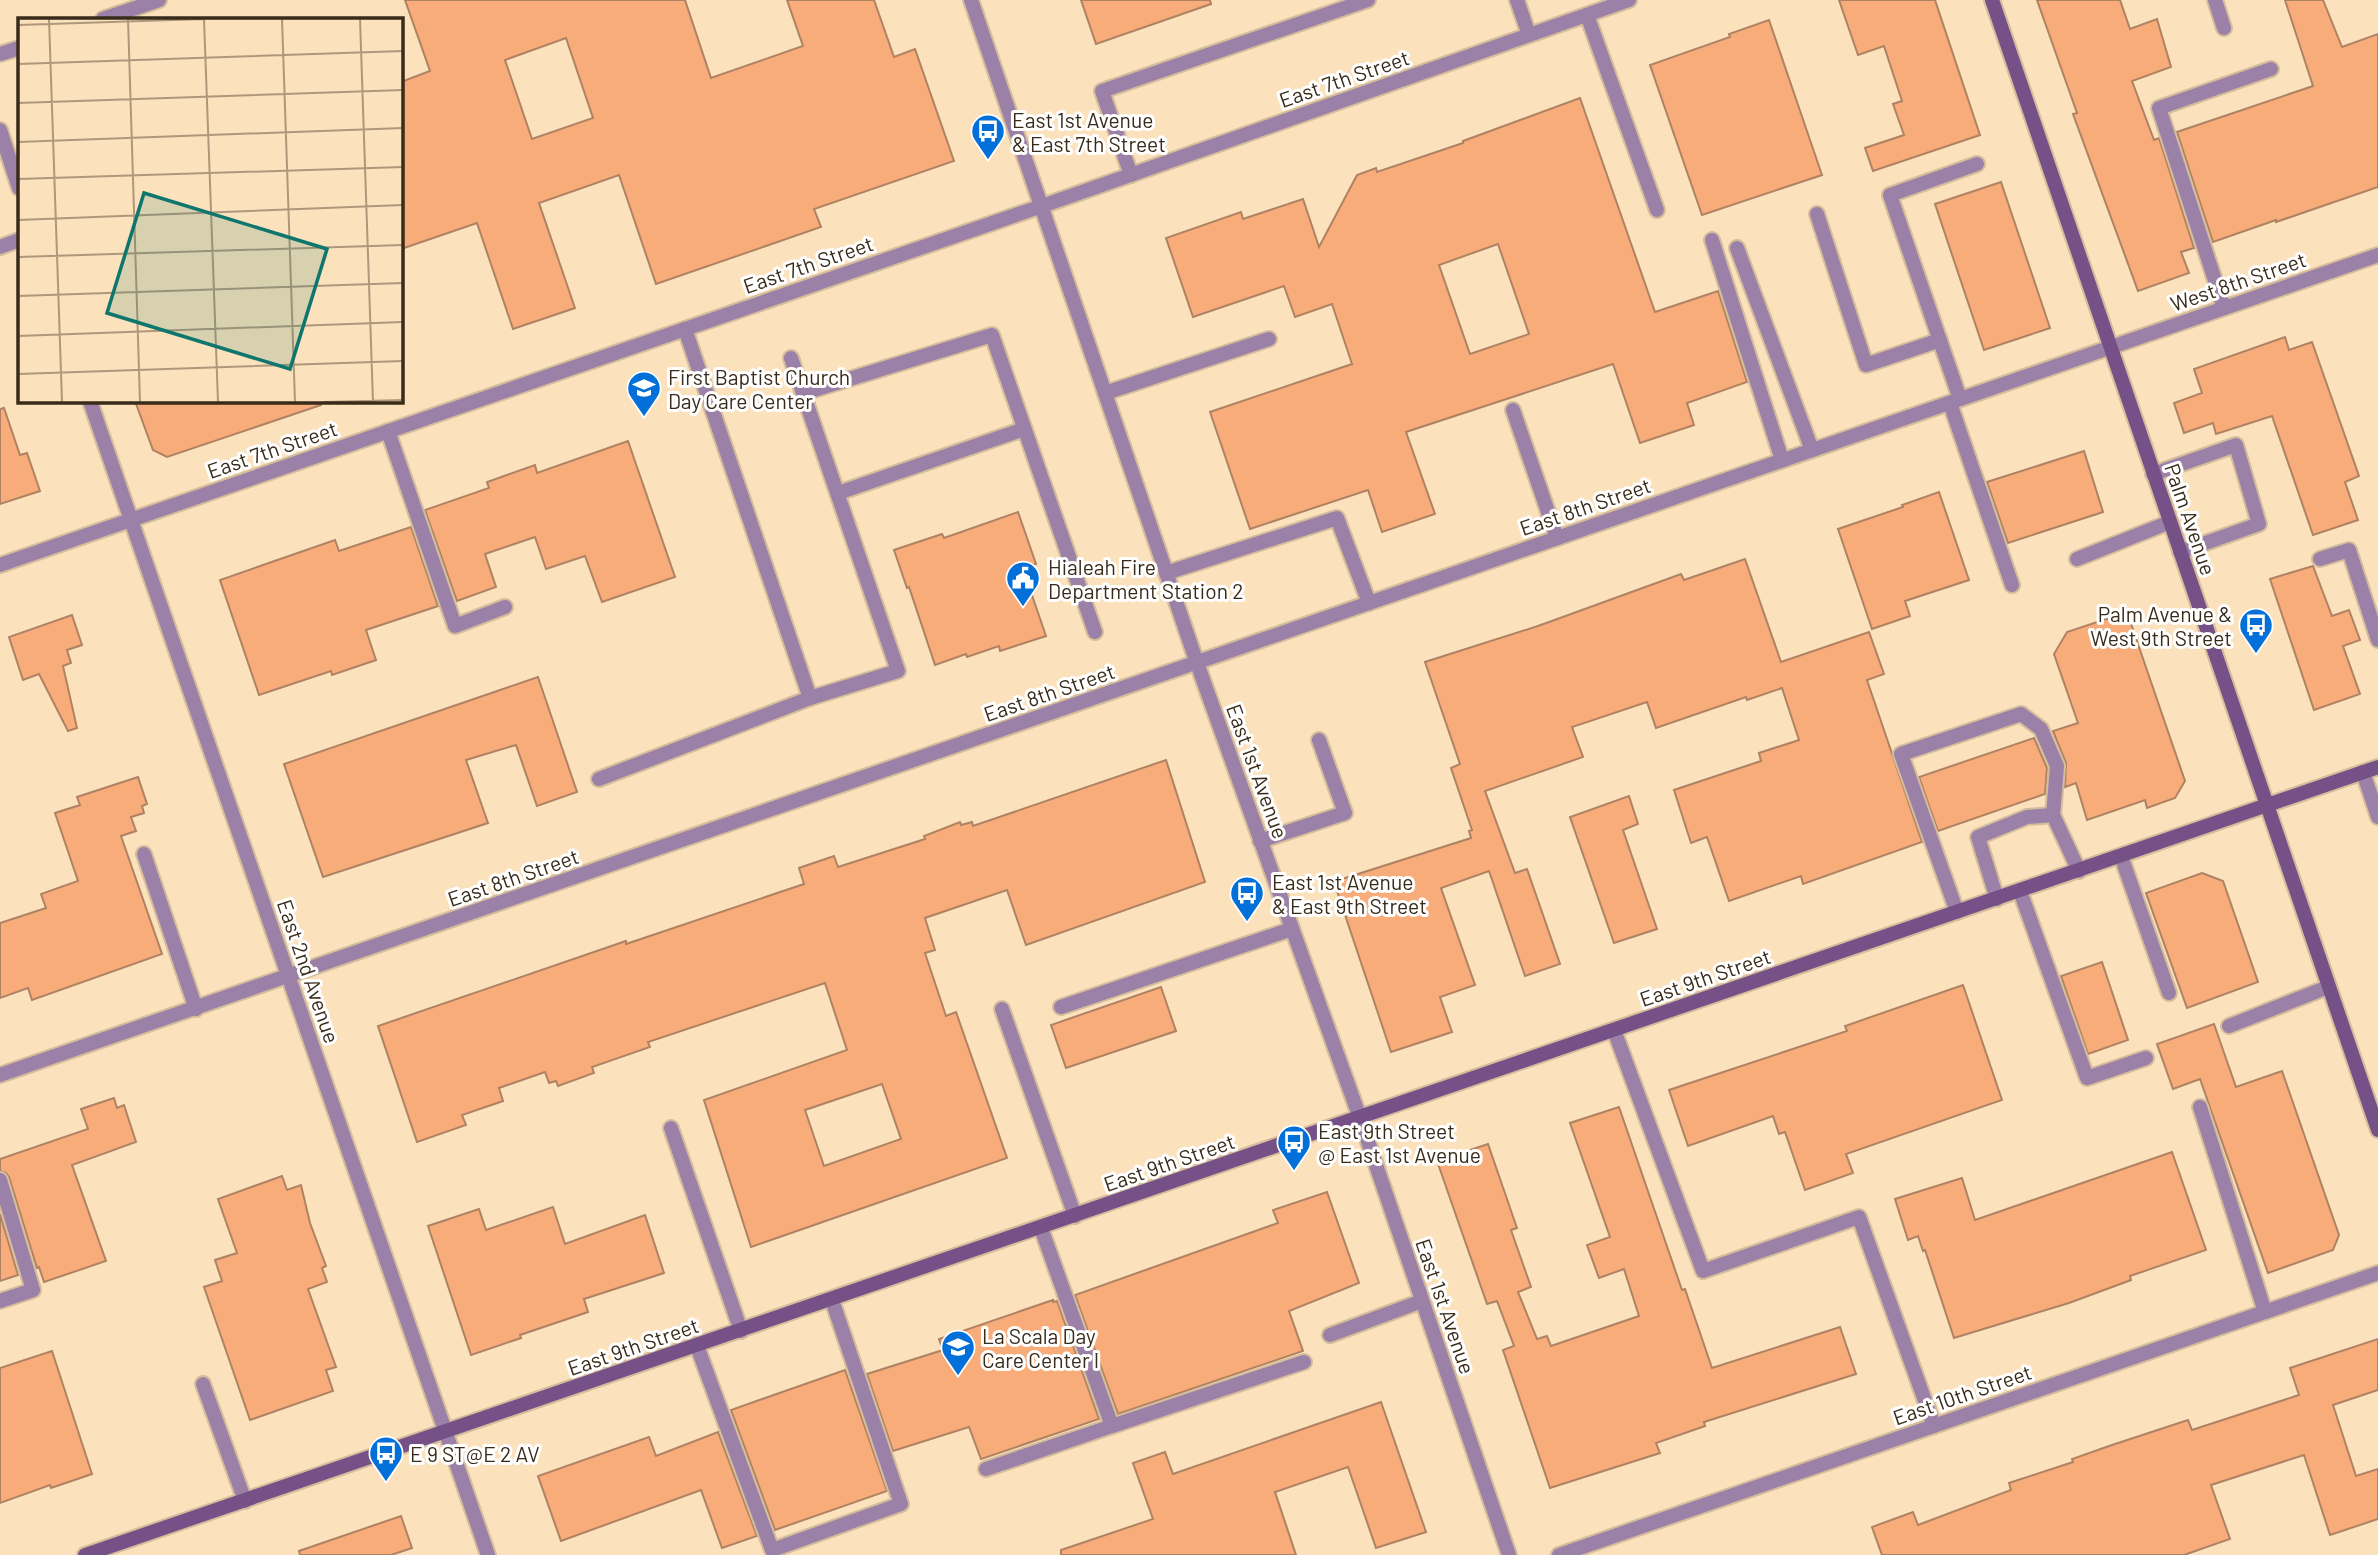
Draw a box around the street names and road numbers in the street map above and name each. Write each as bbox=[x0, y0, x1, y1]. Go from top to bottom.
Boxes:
street label: East 7th Street bbox=[1276, 44, 1412, 112]
street label: East 7th Street bbox=[740, 230, 876, 298]
street label: West 8th Street bbox=[2167, 246, 2309, 316]
street label: East 7th Street bbox=[204, 415, 340, 483]
street label: Palm Avenue bbox=[2160, 460, 2222, 578]
street label: East 8th Street bbox=[1516, 472, 1654, 540]
street label: East 8th Street bbox=[980, 658, 1118, 726]
street label: East 1st Avenue bbox=[1222, 700, 1294, 842]
street label: East 8th Street bbox=[444, 843, 582, 911]
street label: East 2nd Avenue bbox=[273, 896, 345, 1046]
street label: East 9th Street bbox=[1636, 943, 1774, 1011]
street label: East 9th Street bbox=[1100, 1128, 1238, 1196]
street label: East 1st Avenue bbox=[1411, 1235, 1481, 1377]
street label: East 9th Street bbox=[564, 1312, 702, 1380]
street label: East 10th Street bbox=[1889, 1359, 2035, 1429]

